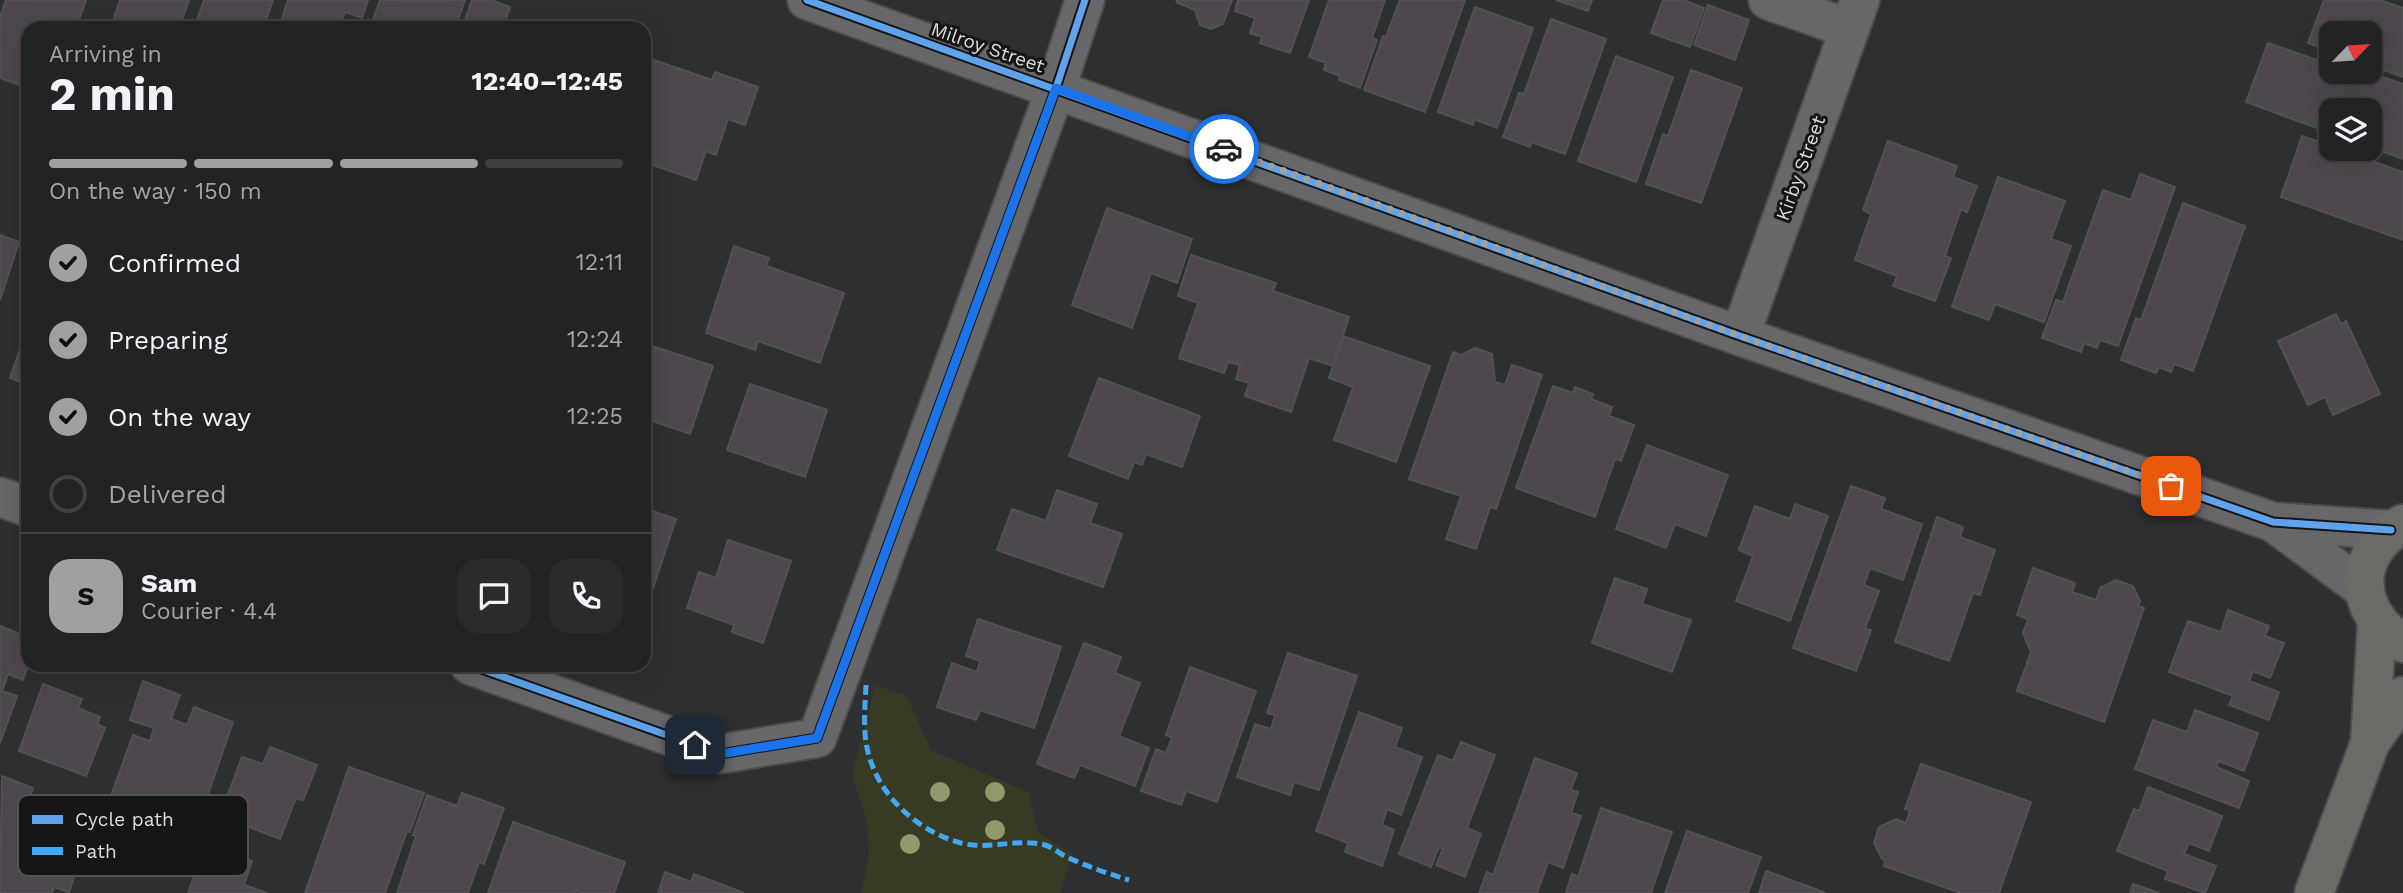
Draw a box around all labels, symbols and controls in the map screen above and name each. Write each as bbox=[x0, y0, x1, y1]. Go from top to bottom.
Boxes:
street label: Milroy Street bbox=[928, 17, 1048, 78]
north arrow bbox=[2319, 21, 2382, 84]
map controls bbox=[2319, 21, 2382, 161]
text: Arriving in bbox=[49, 41, 162, 68]
text: 12:40–12:45 bbox=[471, 66, 623, 96]
text: 2 min bbox=[49, 67, 175, 121]
button: layers bbox=[2319, 98, 2382, 161]
street label: Kirby Street bbox=[1771, 113, 1830, 224]
courier bbox=[1189, 114, 1259, 184]
icon: car bbox=[1205, 130, 1243, 168]
text: On the way · 150 m bbox=[49, 178, 262, 205]
icon: check bbox=[49, 244, 87, 282]
text: Confirmed bbox=[108, 248, 241, 278]
text: 12:11 bbox=[576, 249, 623, 276]
icon: check bbox=[49, 321, 87, 359]
text: Preparing bbox=[108, 325, 228, 355]
text: 12:24 bbox=[567, 326, 623, 353]
icon: check bbox=[49, 398, 87, 436]
text: On the way bbox=[108, 402, 251, 432]
text: 12:25 bbox=[567, 403, 623, 430]
pin bbox=[2141, 456, 2201, 516]
icon: bag bbox=[2152, 467, 2190, 505]
text: Delivered bbox=[108, 479, 227, 509]
button: chat bbox=[457, 559, 531, 633]
button: phone bbox=[549, 559, 623, 633]
text: Sam bbox=[141, 568, 197, 598]
text: S bbox=[78, 581, 94, 611]
text: Courier · 4.4 bbox=[141, 598, 277, 625]
pin bbox=[665, 715, 725, 775]
icon: home bbox=[676, 726, 714, 764]
legend bbox=[18, 795, 248, 876]
text: Cycle path bbox=[75, 808, 174, 831]
text: Path bbox=[75, 840, 117, 863]

